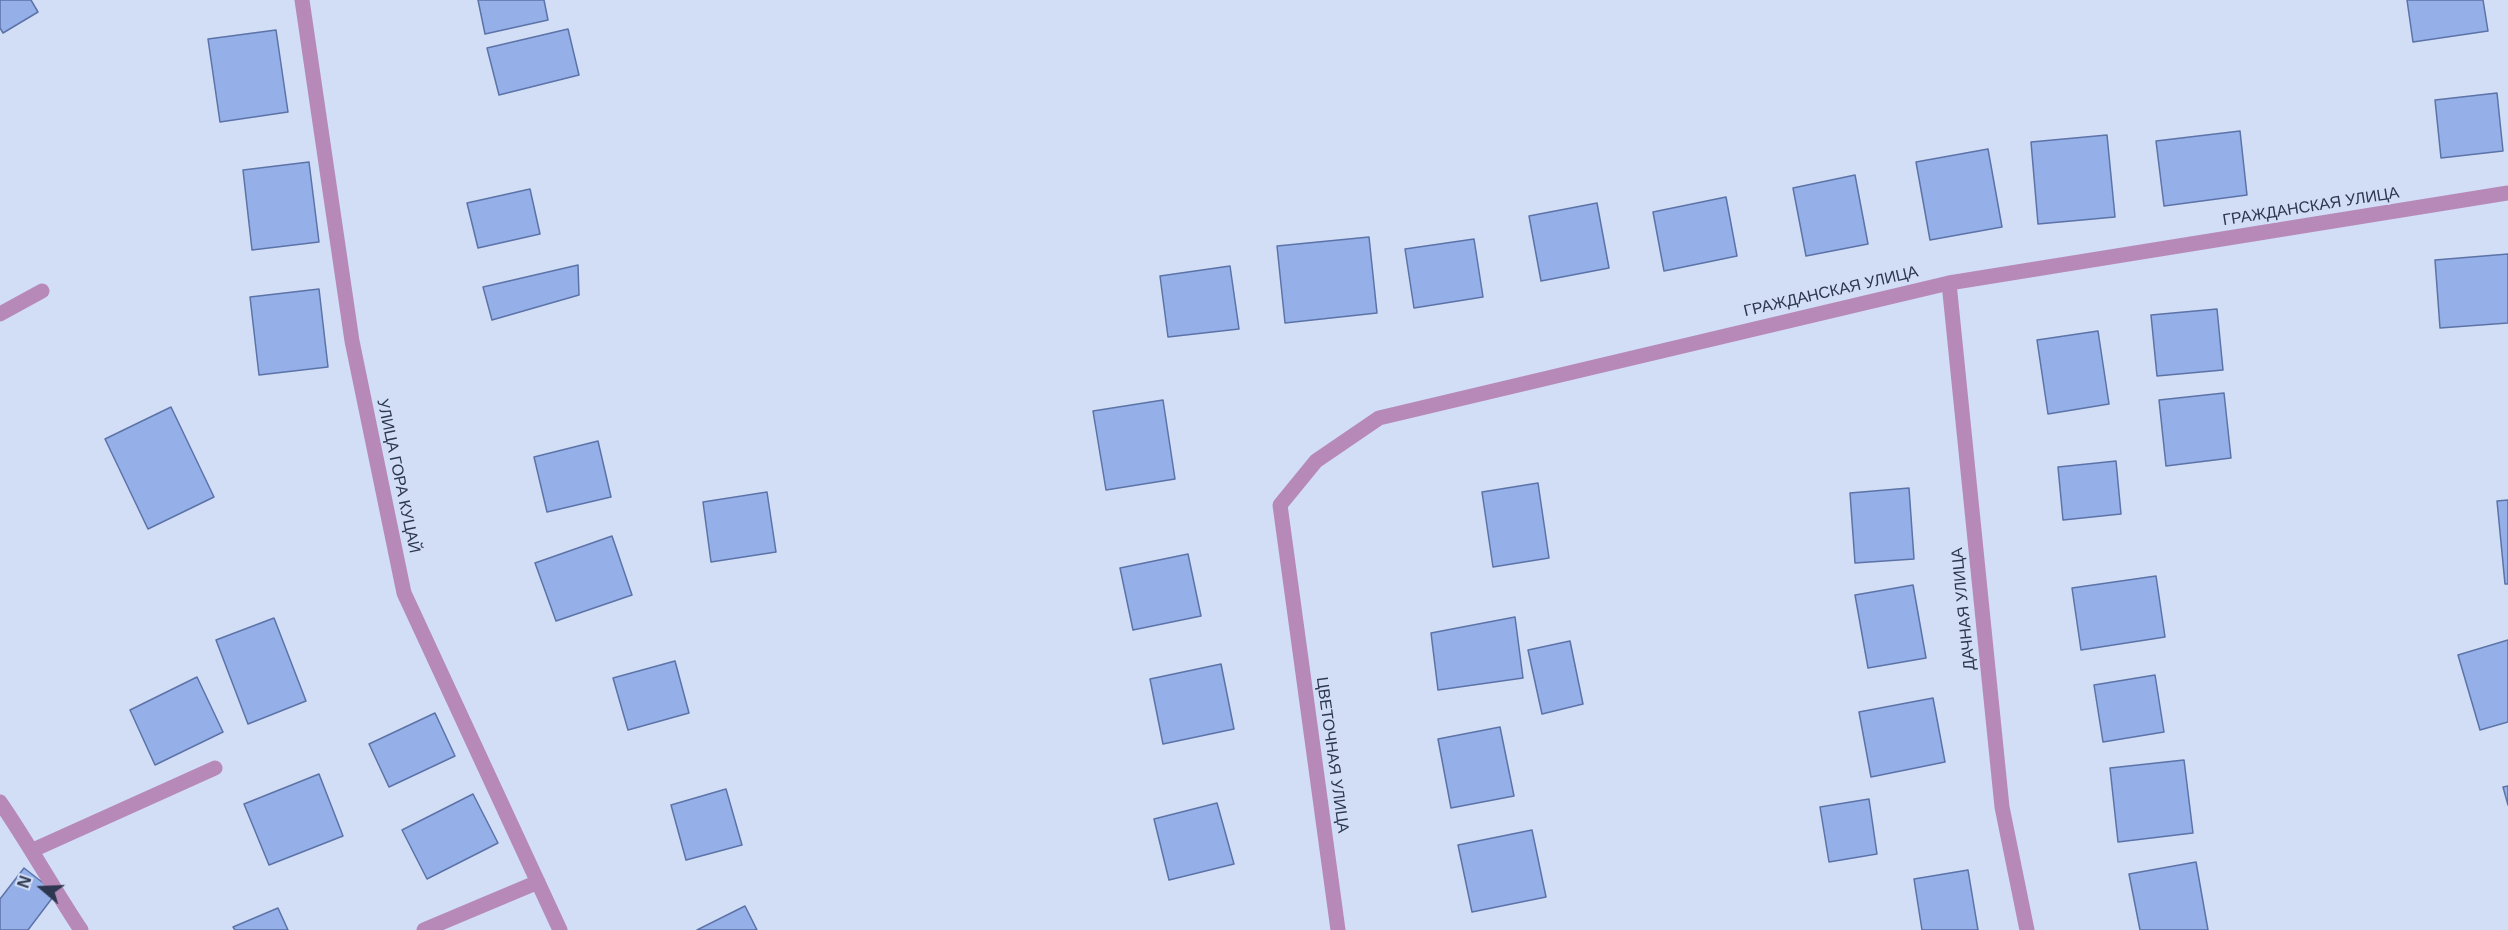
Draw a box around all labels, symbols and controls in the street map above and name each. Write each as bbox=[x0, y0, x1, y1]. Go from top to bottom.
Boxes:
street label: ГРАЖДАНСКАЯ УЛИЦА bbox=[2221, 184, 2401, 230]
street label: ГРАЖДАНСКАЯ УЛИЦА bbox=[1742, 263, 1920, 321]
street label: УЛИЦА ГОРА КУЦАЙ bbox=[372, 397, 424, 555]
street label: ДАЧНАЯ УЛИЦА bbox=[1948, 547, 1980, 671]
street label: ЦВЕТОЧНАЯ УЛИЦА bbox=[1312, 676, 1352, 834]
north arrow bbox=[12, 858, 72, 918]
text: N bbox=[15, 874, 34, 890]

